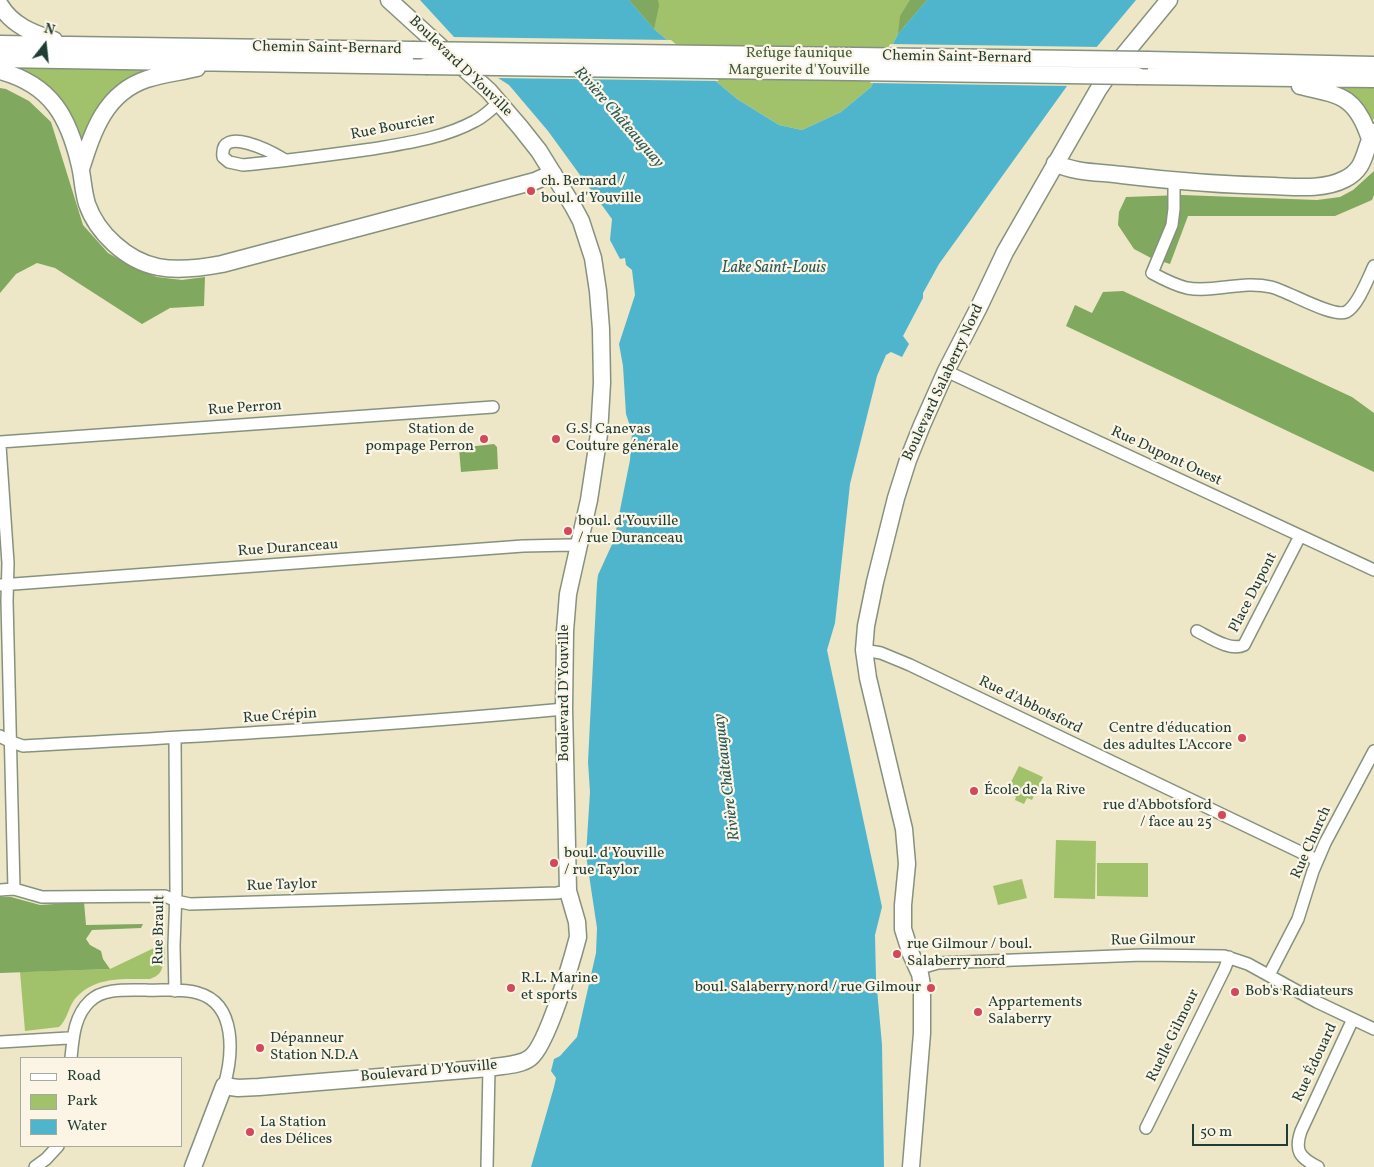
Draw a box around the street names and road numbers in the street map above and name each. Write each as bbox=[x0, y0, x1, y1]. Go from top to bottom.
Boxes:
street label: Boulevard D'Youville bbox=[404, 13, 516, 121]
street label: Chemin Saint-Bernard bbox=[252, 39, 402, 59]
street label: Chemin Saint-Bernard bbox=[882, 48, 1032, 68]
street label: Rue Bourcier bbox=[349, 111, 437, 145]
street label: Boulevard Salaberry Nord bbox=[900, 302, 988, 464]
street label: Rue Perron bbox=[208, 397, 282, 421]
street label: Rue Dupont Ouest bbox=[1108, 423, 1224, 491]
street label: Rue Duranceau bbox=[237, 537, 339, 561]
street label: Place Dupont bbox=[1226, 550, 1282, 636]
street label: Boulevard D'Youville bbox=[556, 624, 574, 762]
street label: Rue d'Abbotsford bbox=[975, 673, 1085, 739]
street label: Rue Crépin bbox=[242, 705, 318, 729]
street label: Rue Church bbox=[1288, 804, 1336, 882]
street label: Rue Taylor bbox=[246, 876, 318, 896]
street label: Rue Brault bbox=[150, 895, 170, 965]
street label: Rue Gilmour bbox=[1110, 931, 1196, 951]
street label: Ruelle Gilmour bbox=[1144, 987, 1204, 1085]
street label: Rue Édouard bbox=[1290, 1021, 1342, 1105]
street label: Boulevard D'Youville bbox=[360, 1057, 498, 1087]

